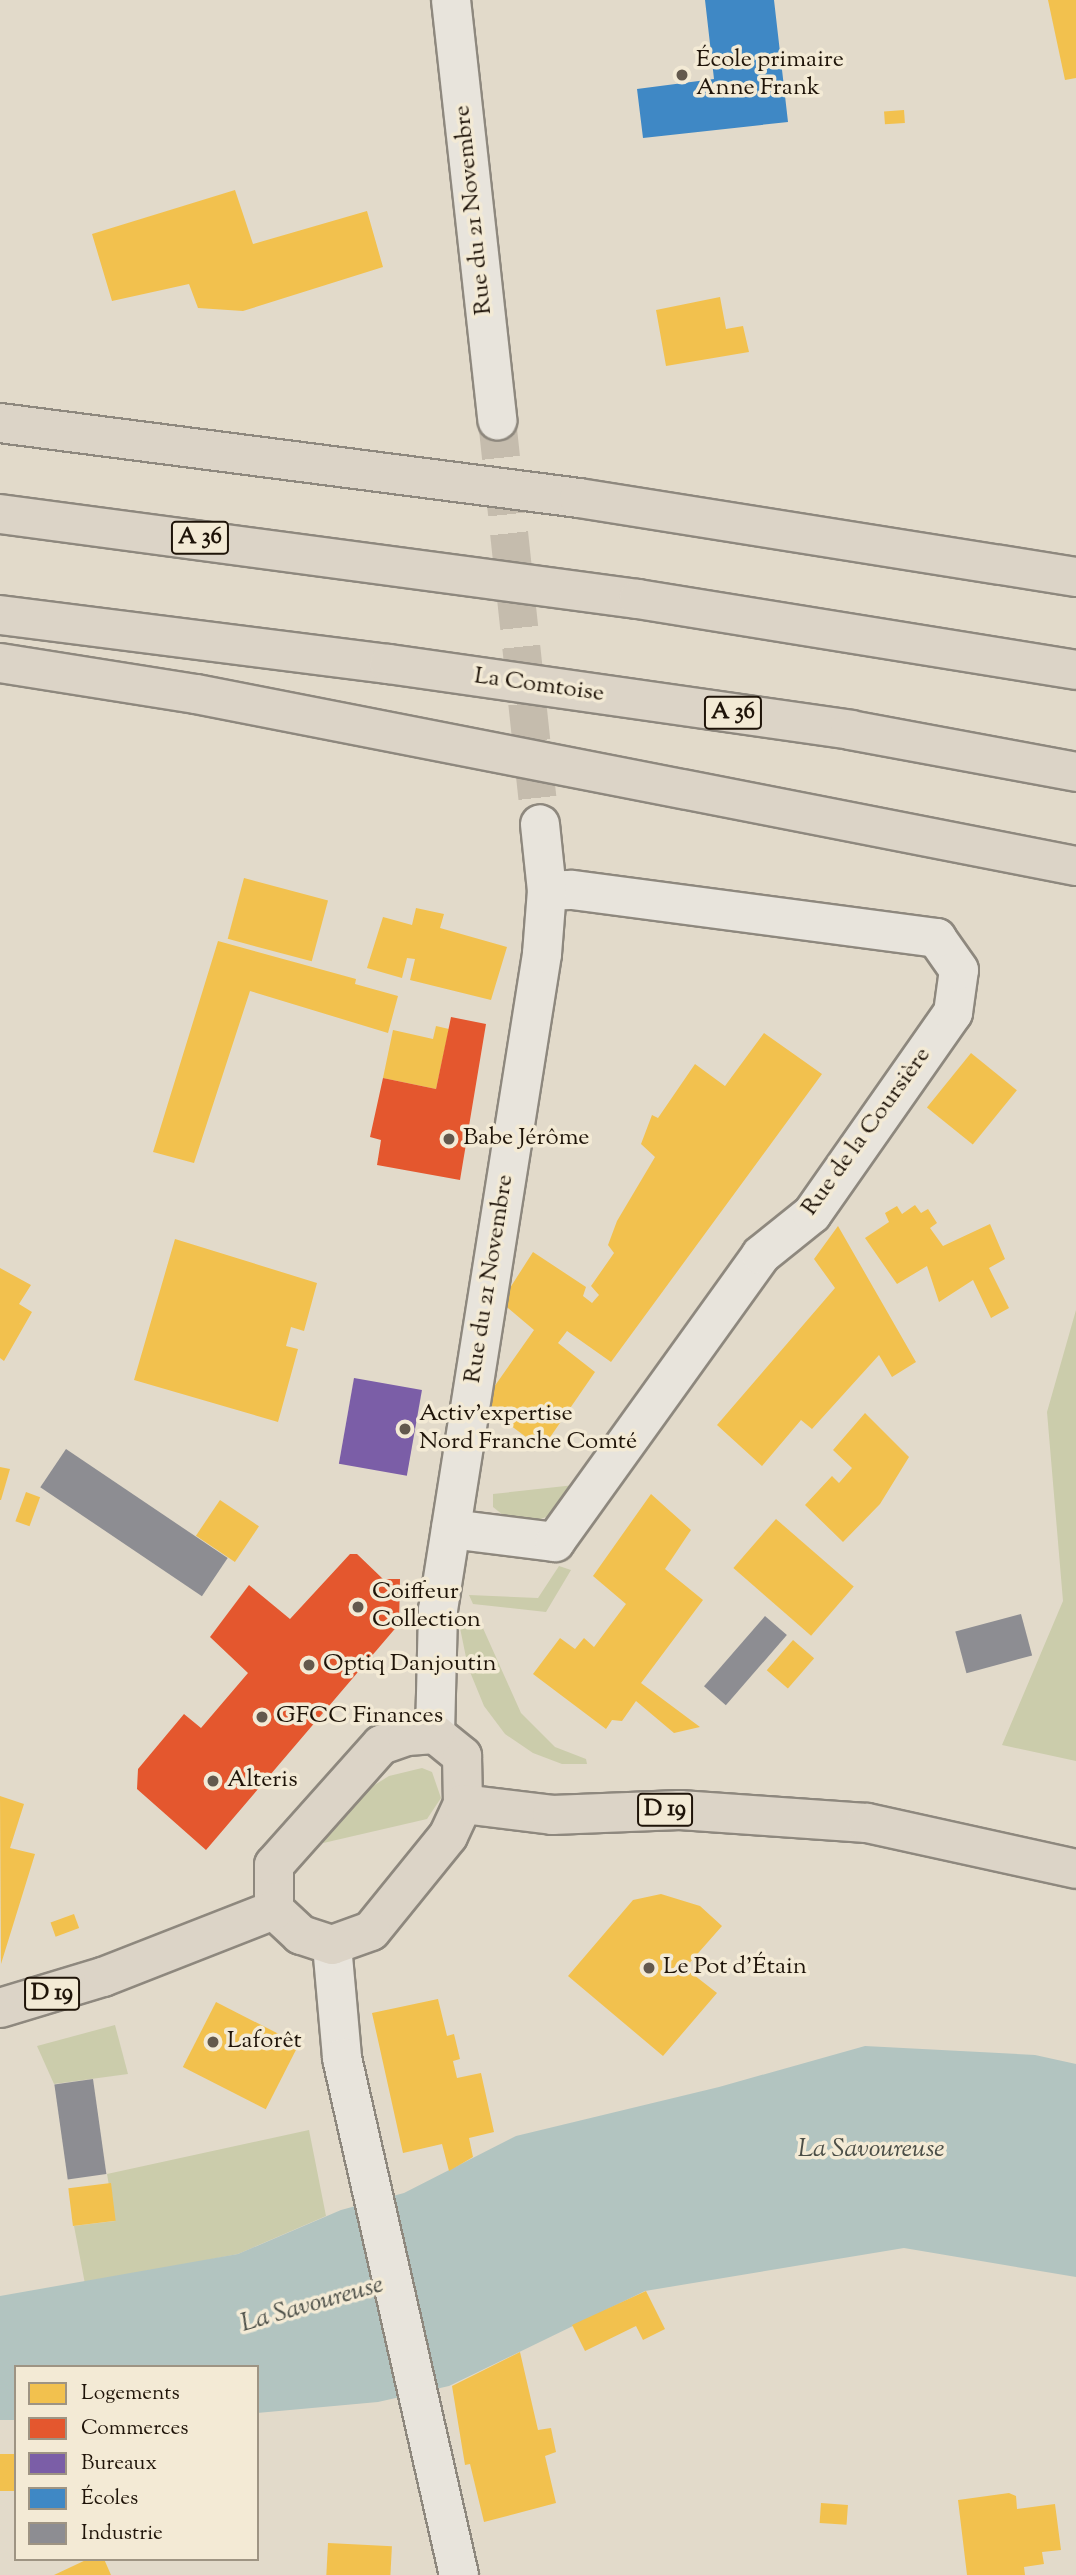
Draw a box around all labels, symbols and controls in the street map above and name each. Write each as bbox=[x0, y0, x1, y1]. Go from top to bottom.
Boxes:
place label: École primaire Anne Frank bbox=[696, 47, 844, 103]
marker: École primaire Anne Frank bbox=[674, 67, 690, 83]
street label: Rue du 21 Novembre bbox=[449, 104, 499, 316]
road number: A 36 bbox=[170, 518, 230, 558]
street label: La Comtoise bbox=[472, 663, 606, 709]
road number: A 36 bbox=[703, 694, 763, 733]
street label: Rue de la Coursière bbox=[796, 1042, 938, 1222]
place label: Babe Jérôme bbox=[463, 1125, 589, 1153]
marker: Babe Jérôme bbox=[441, 1131, 457, 1147]
street label: Rue du 21 Novembre bbox=[459, 1173, 521, 1385]
place label: Activ'expertise Nord Franche Comté bbox=[419, 1401, 637, 1457]
marker: Activ'expertise Nord Franche Comté bbox=[397, 1421, 413, 1437]
place label: Coiffeur Collection bbox=[372, 1579, 481, 1635]
marker: Coiffeur Collection bbox=[350, 1599, 366, 1615]
place label: Optiq Danjoutin bbox=[323, 1651, 497, 1679]
marker: Optiq Danjoutin bbox=[301, 1657, 317, 1673]
place label: GFCC Finances bbox=[276, 1703, 443, 1731]
marker: GFCC Finances bbox=[254, 1709, 270, 1725]
place label: Alteris bbox=[227, 1767, 298, 1795]
marker: Alteris bbox=[205, 1773, 221, 1789]
road number: D 19 bbox=[637, 1790, 693, 1829]
place label: Le Pot d'Étain bbox=[663, 1954, 807, 1982]
marker: Le Pot d'Étain bbox=[641, 1960, 657, 1976]
road number: D 19 bbox=[24, 1974, 80, 2013]
place label: Laforêt bbox=[227, 2028, 302, 2056]
marker: Laforêt bbox=[205, 2034, 221, 2050]
water label: La Savoureuse bbox=[797, 2134, 945, 2166]
water label: La Savoureuse bbox=[237, 2270, 387, 2340]
legend bbox=[14, 2365, 259, 2561]
text: Logements bbox=[81, 2379, 180, 2409]
text: Commerces bbox=[81, 2414, 189, 2444]
text: Bureaux bbox=[81, 2449, 157, 2479]
text: Écoles bbox=[81, 2484, 138, 2514]
text: Industrie bbox=[81, 2519, 163, 2549]

